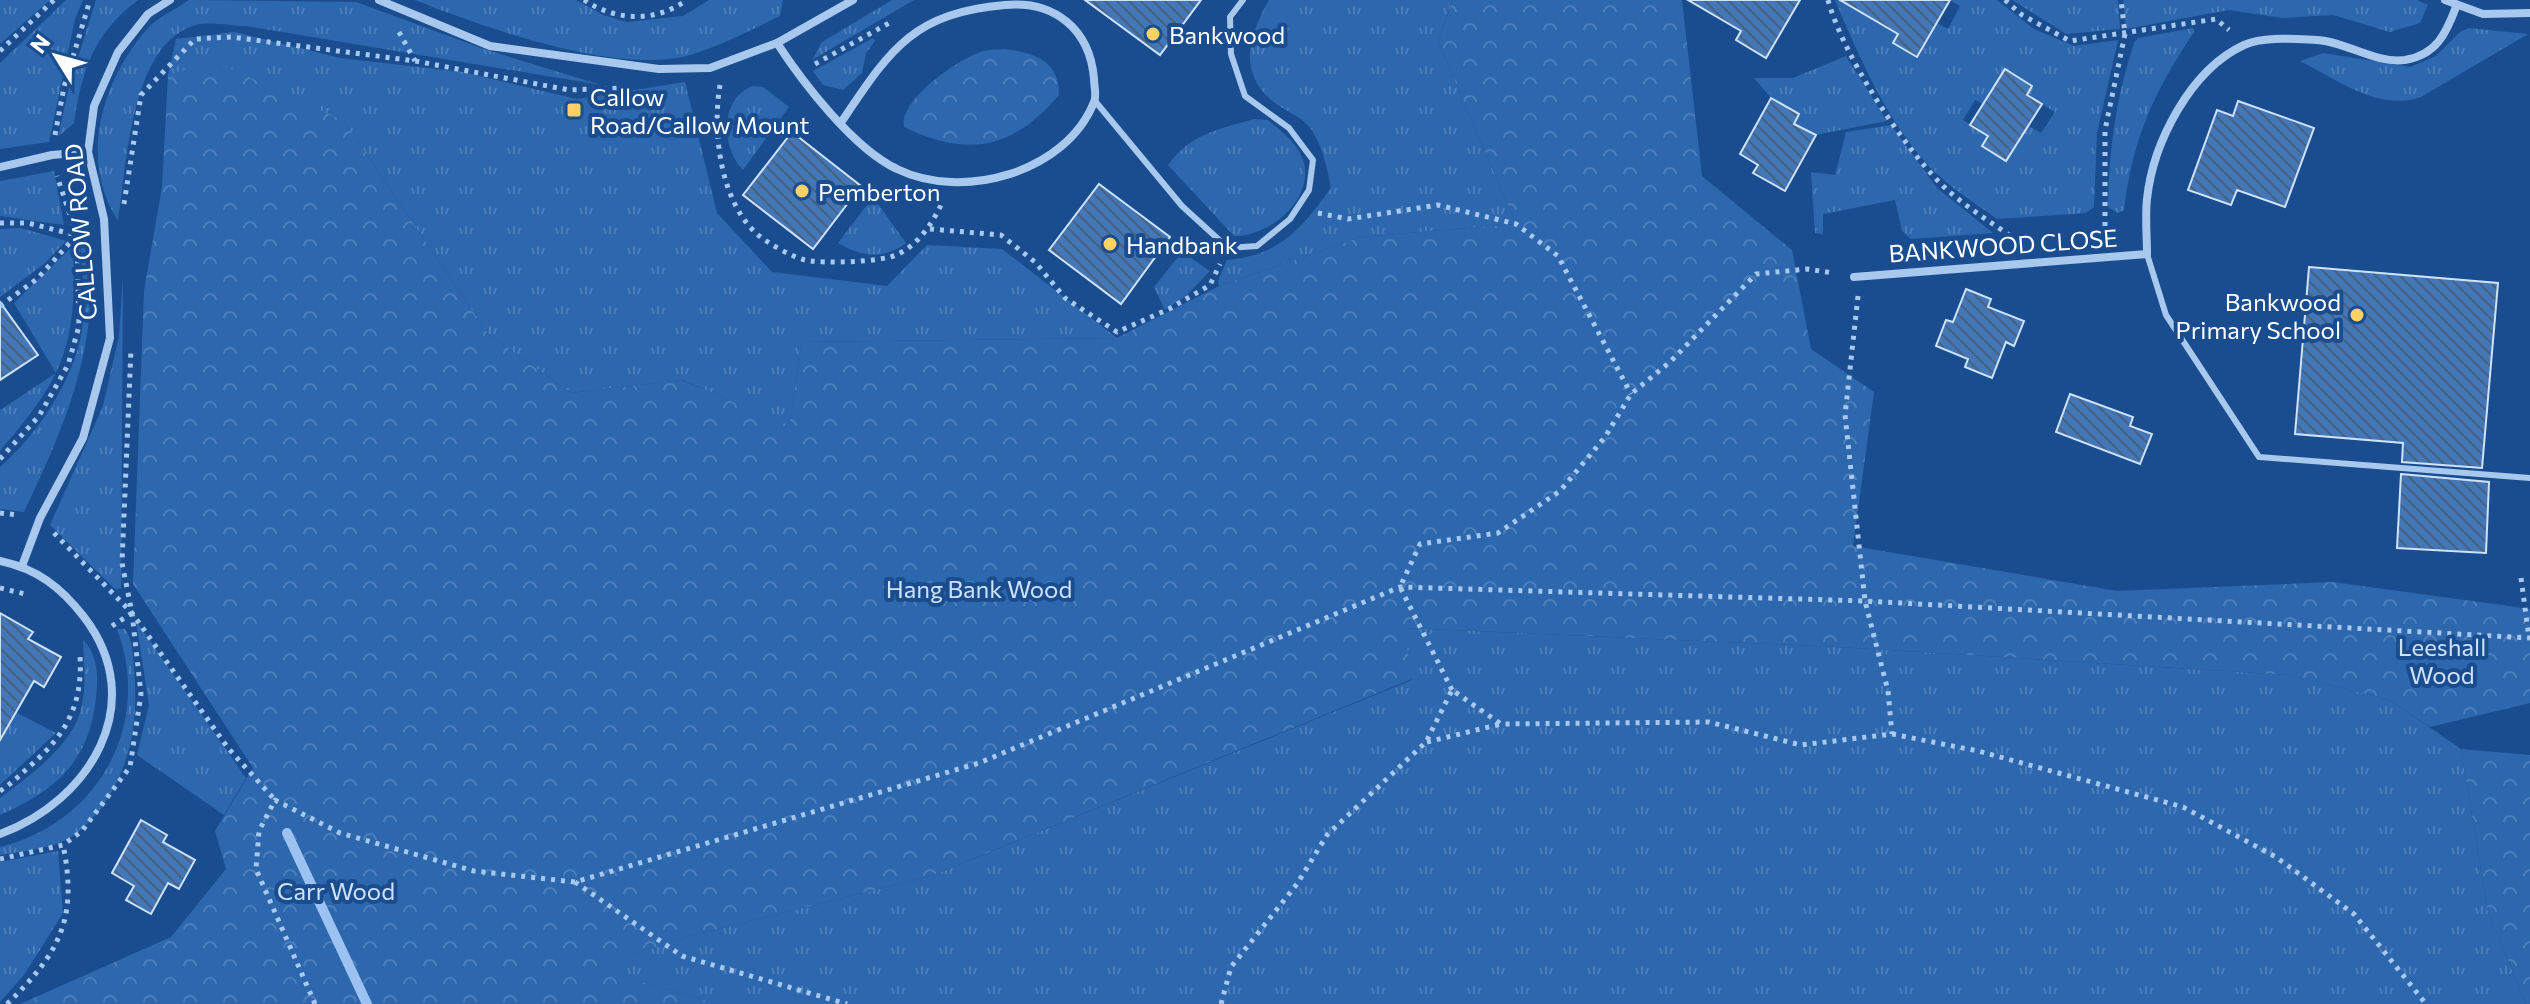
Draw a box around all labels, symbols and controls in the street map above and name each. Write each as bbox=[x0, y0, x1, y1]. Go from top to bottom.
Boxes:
north arrow bbox=[16, 16, 96, 96]
place label: Bankwood bbox=[1169, 20, 1285, 49]
marker: Bankwood bbox=[1144, 25, 1162, 43]
text: N bbox=[24, 29, 55, 58]
place label: Callow Road/Callow Mount bbox=[590, 82, 809, 139]
marker: Callow Road/Callow Mount bbox=[565, 101, 583, 119]
street label: CALLOW ROAD bbox=[58, 143, 102, 321]
place label: Pemberton bbox=[818, 177, 940, 206]
marker: Pemberton bbox=[793, 182, 811, 200]
street label: BANKWOOD CLOSE bbox=[1888, 223, 2118, 267]
place label: Handbank bbox=[1126, 230, 1238, 259]
marker: Handbank bbox=[1101, 235, 1119, 253]
place label: Bankwood Primary School bbox=[2176, 287, 2341, 344]
marker: Bankwood Primary School bbox=[2348, 306, 2366, 324]
park label: Hang Bank Wood bbox=[886, 574, 1072, 603]
park label: Leeshall Wood bbox=[2398, 632, 2486, 689]
park label: Carr Wood bbox=[277, 876, 395, 905]

